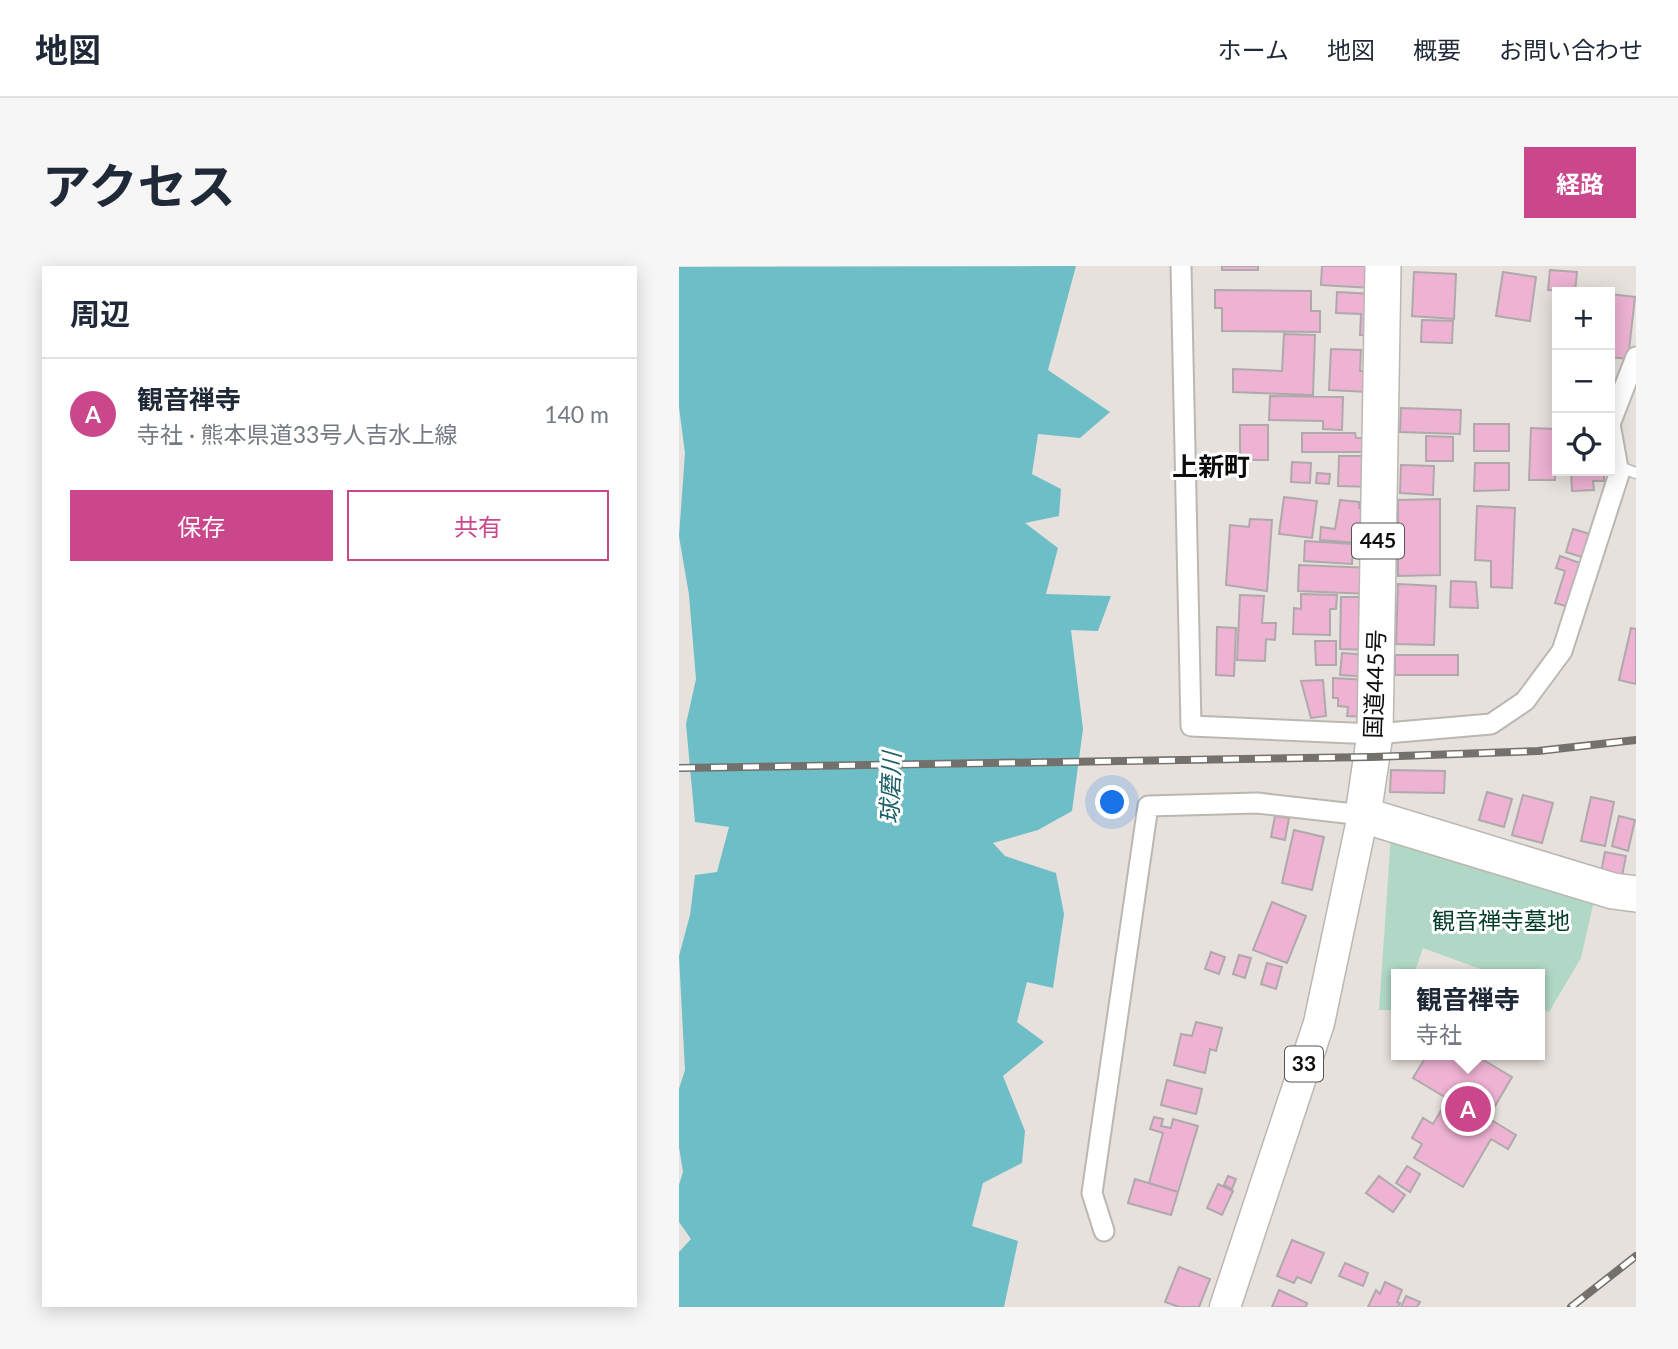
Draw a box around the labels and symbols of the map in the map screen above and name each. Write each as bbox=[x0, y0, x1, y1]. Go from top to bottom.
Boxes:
district label: 上新町 bbox=[1172, 450, 1250, 482]
road number: 445 bbox=[1352, 524, 1404, 558]
street label: 国道445号 bbox=[1358, 629, 1390, 739]
water label: 球磨川 bbox=[874, 748, 905, 824]
your location bbox=[1095, 785, 1129, 819]
park label: 観音禅寺墓地 bbox=[1432, 906, 1570, 934]
road number: 33 bbox=[1285, 1046, 1323, 1082]
pin: A bbox=[1445, 1083, 1491, 1135]

